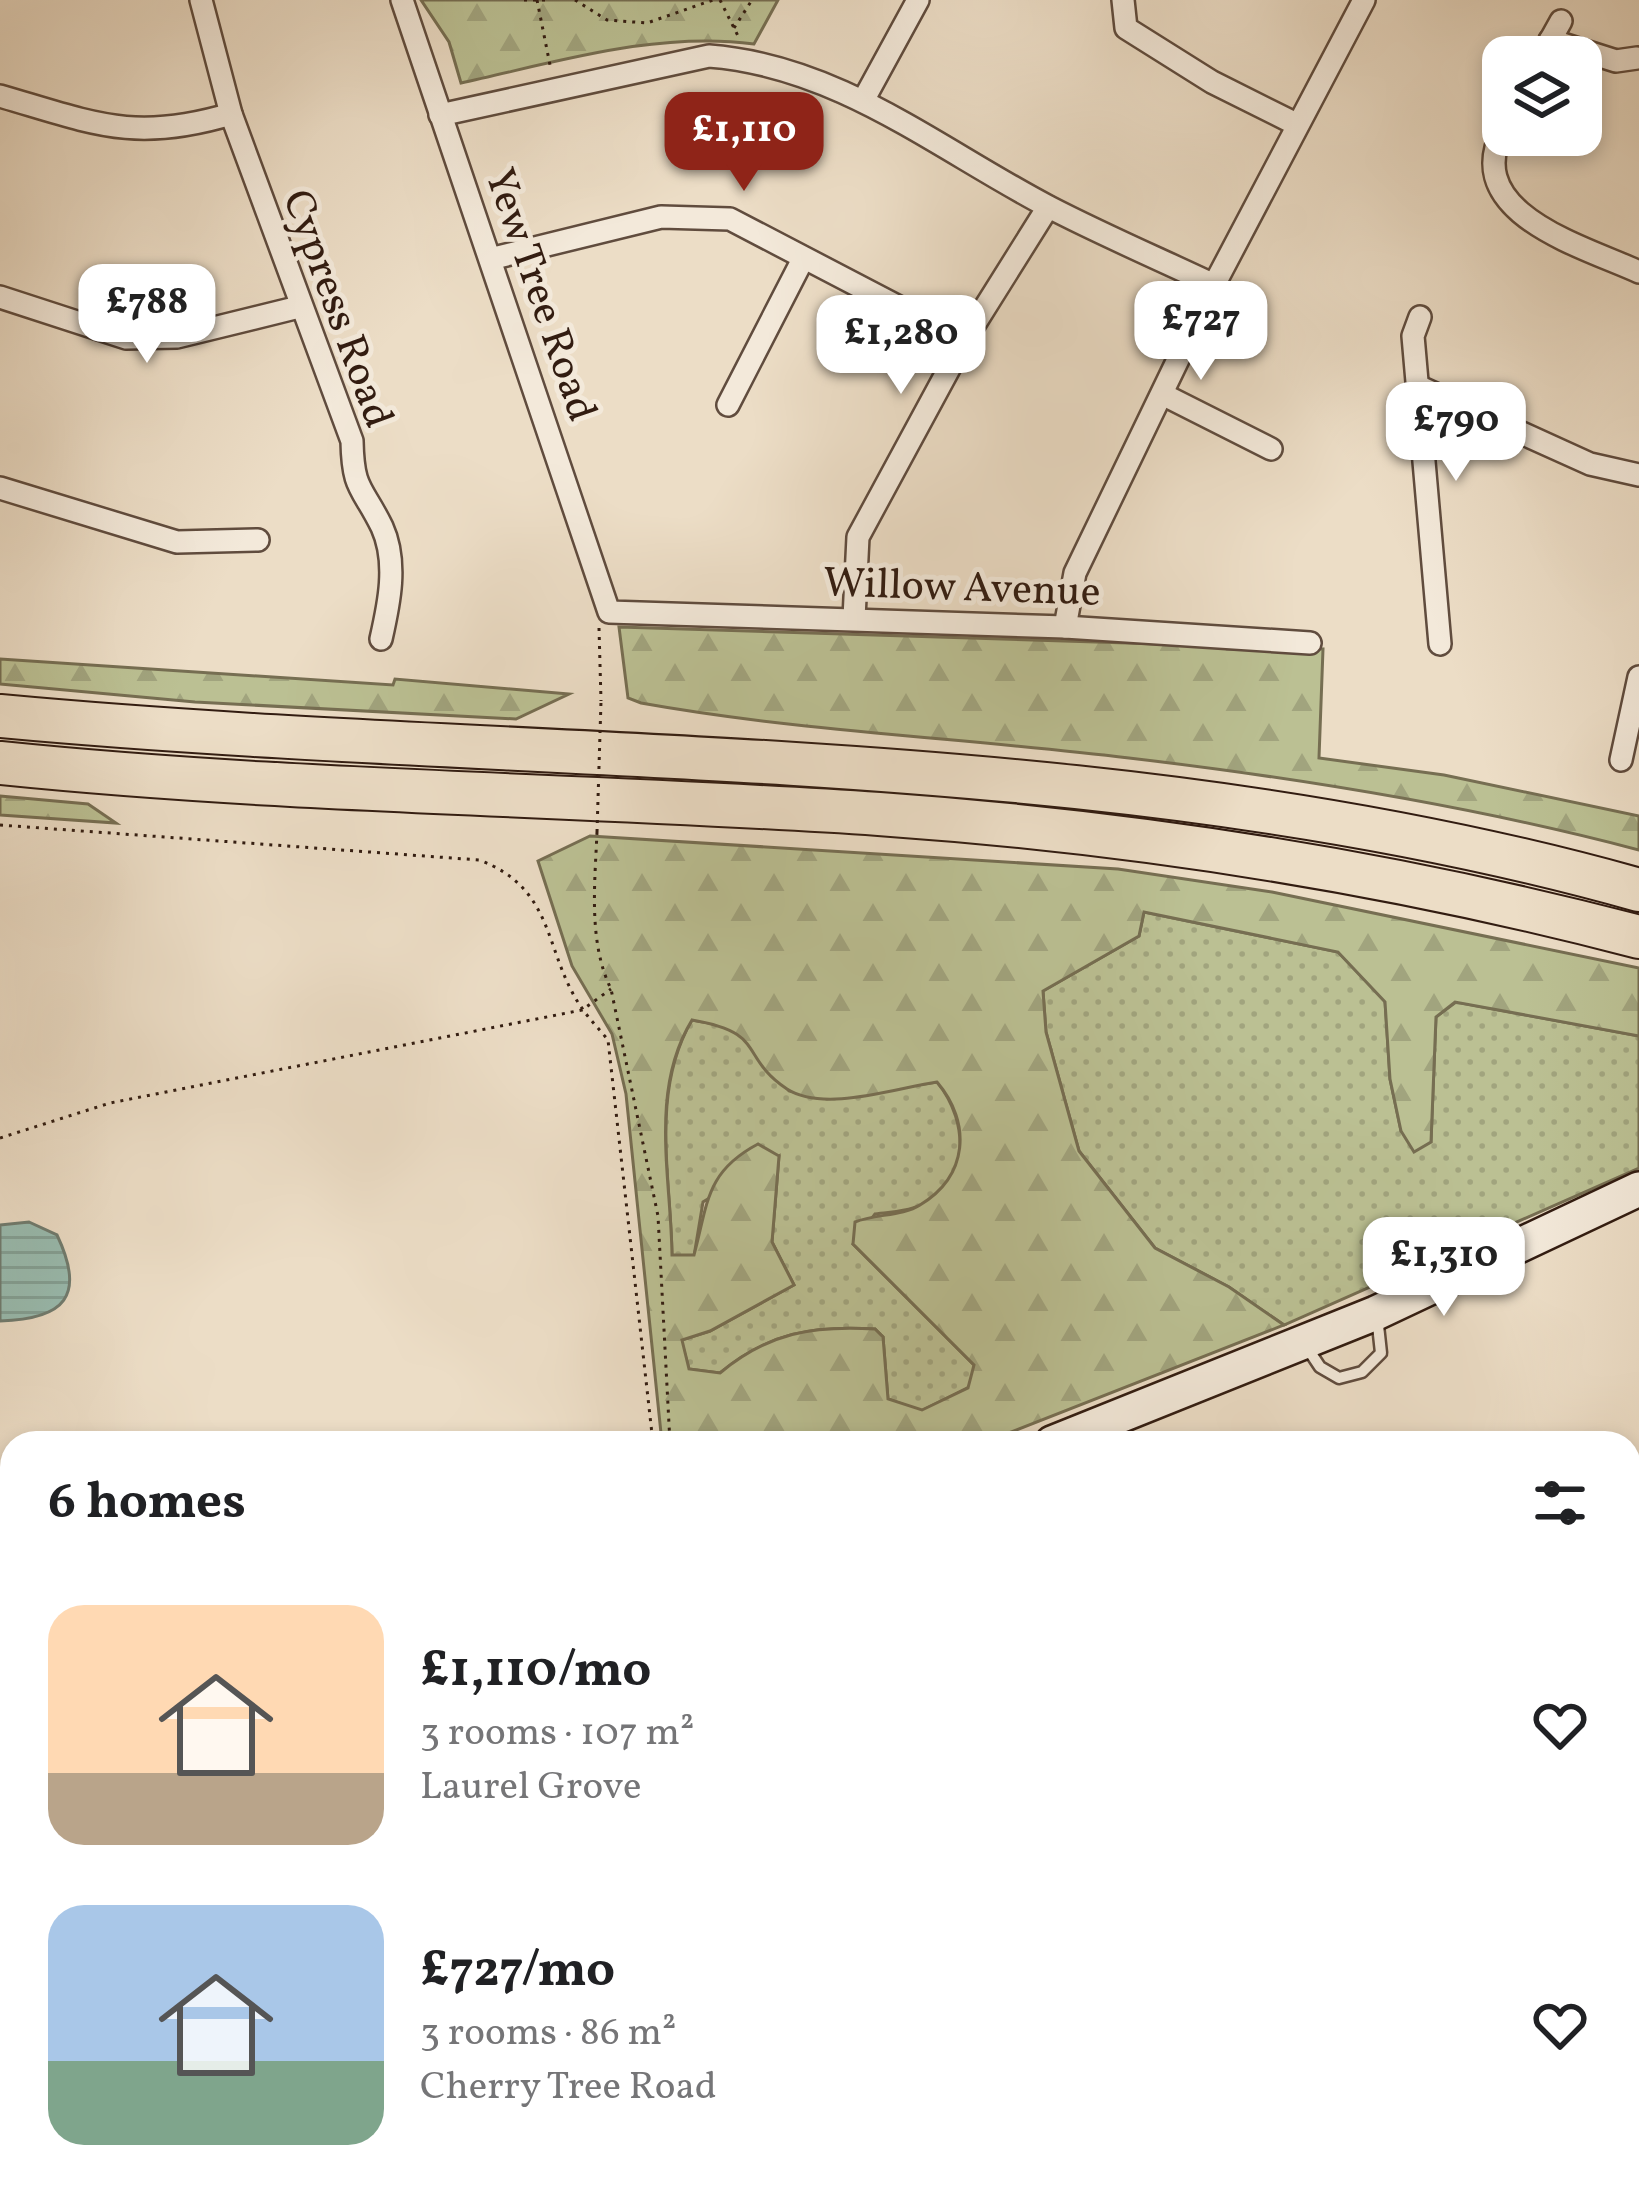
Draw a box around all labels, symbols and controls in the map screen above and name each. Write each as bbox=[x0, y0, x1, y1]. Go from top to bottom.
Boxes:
map controls bbox=[1482, 36, 1602, 156]
button: layers bbox=[1482, 36, 1602, 156]
pin: £1,110 bbox=[646, 92, 842, 194]
text: £1,110 bbox=[692, 104, 796, 158]
street label: Yew Tree Road bbox=[468, 161, 610, 430]
street label: Cypress Road bbox=[265, 182, 406, 437]
pin: £788 bbox=[76, 264, 218, 366]
text: £788 bbox=[105, 276, 189, 330]
pin: £727 bbox=[1130, 281, 1272, 383]
text: £727 bbox=[1161, 293, 1241, 347]
pin: £1,280 bbox=[803, 295, 999, 397]
text: £1,280 bbox=[843, 307, 959, 361]
pin: £790 bbox=[1385, 382, 1527, 484]
text: £790 bbox=[1413, 394, 1499, 448]
street label: Willow Avenue bbox=[822, 555, 1102, 624]
pin: £1,310 bbox=[1346, 1217, 1542, 1319]
text: £1,310 bbox=[1390, 1229, 1498, 1283]
text: 6 homes bbox=[48, 1468, 246, 1539]
icon: filters bbox=[1527, 1470, 1593, 1536]
text: £1,110/mo bbox=[420, 1636, 651, 1707]
icon: home bbox=[144, 1653, 288, 1797]
icon: heart bbox=[1527, 1692, 1593, 1758]
text: 3 rooms · 107 m² bbox=[420, 1707, 694, 1761]
text: Laurel Grove bbox=[420, 1761, 641, 1815]
text: £727/mo bbox=[420, 1936, 615, 2007]
icon: home bbox=[144, 1953, 288, 2097]
icon: heart bbox=[1527, 1992, 1593, 2058]
text: 3 rooms · 86 m² bbox=[420, 2007, 676, 2061]
text: Cherry Tree Road bbox=[420, 2061, 717, 2115]

